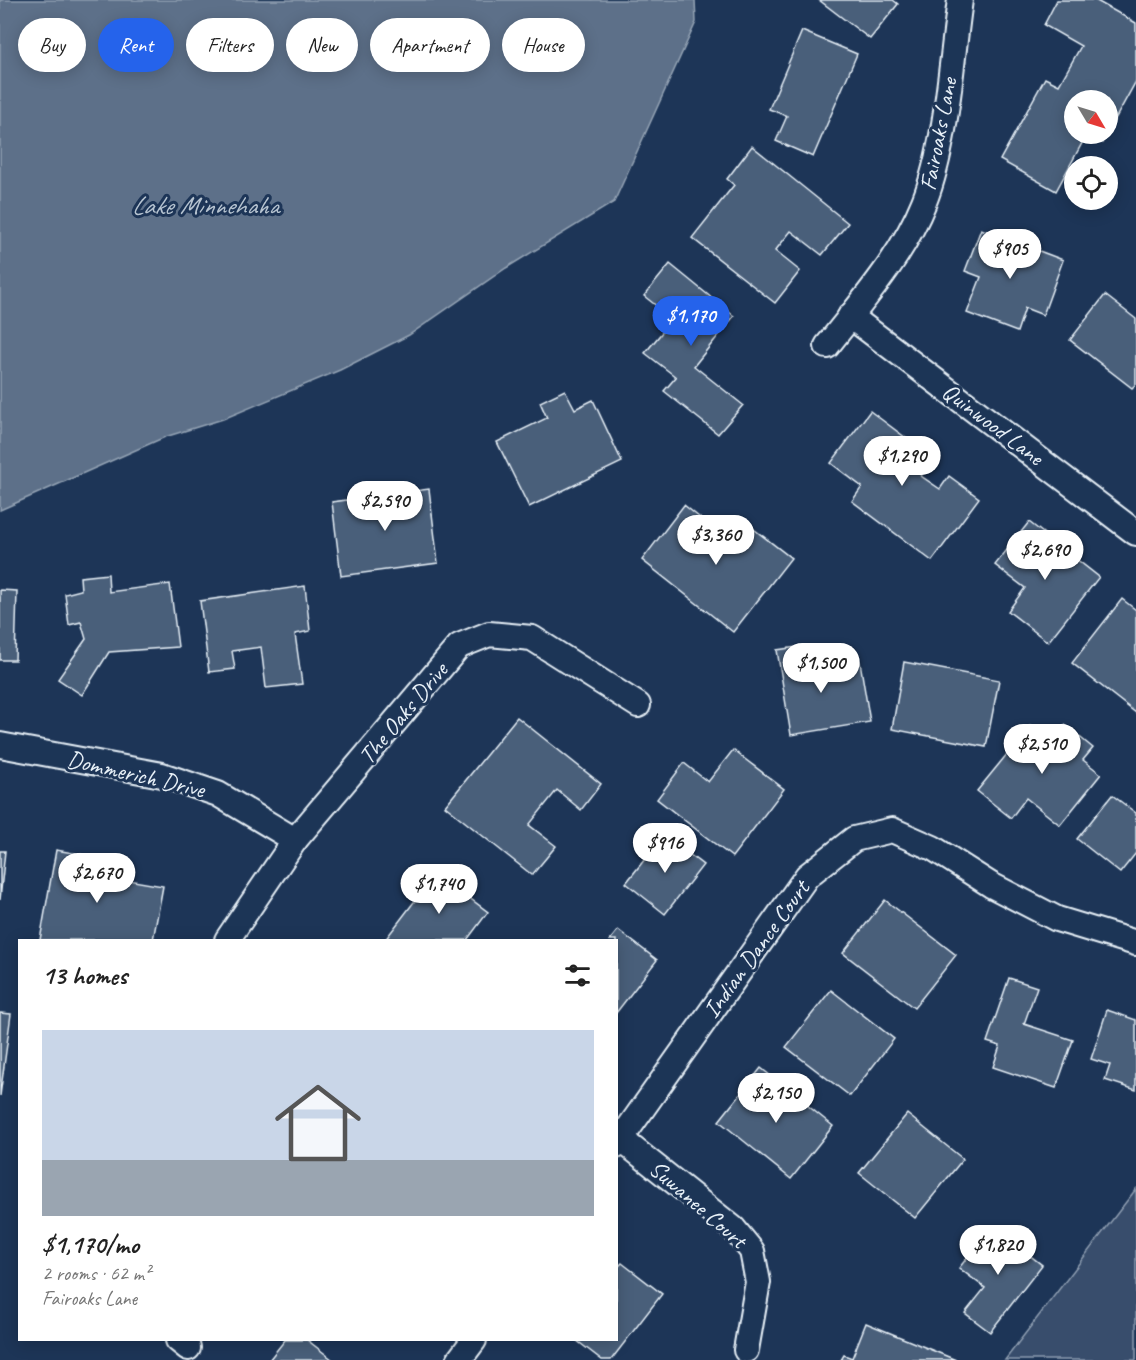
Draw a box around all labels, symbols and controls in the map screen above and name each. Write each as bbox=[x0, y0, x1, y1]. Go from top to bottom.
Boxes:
chip: Buy bbox=[18, 18, 86, 72]
chip: Rent bbox=[98, 18, 174, 72]
chip: Filters bbox=[186, 18, 274, 72]
chip: New bbox=[286, 18, 358, 72]
chip: Apartment bbox=[370, 18, 490, 72]
chip: House bbox=[502, 18, 585, 72]
street label: Fairoaks Lane bbox=[912, 73, 964, 193]
north arrow bbox=[1064, 90, 1118, 144]
map controls bbox=[1064, 90, 1118, 210]
button: locate bbox=[1064, 156, 1118, 210]
water label: Lake Minnehaha bbox=[131, 189, 282, 222]
pin: $905 bbox=[974, 229, 1046, 280]
text: $905 bbox=[992, 236, 1028, 261]
pin: $1,170 bbox=[642, 296, 740, 347]
text: $1,170 bbox=[667, 303, 715, 328]
street label: Quinwood Lane bbox=[936, 376, 1051, 473]
pin: $1,290 bbox=[853, 436, 951, 487]
text: $1,290 bbox=[878, 443, 926, 468]
pin: $2,590 bbox=[336, 481, 434, 532]
text: $2,590 bbox=[361, 488, 409, 513]
pin: $3,360 bbox=[667, 515, 765, 566]
text: $3,360 bbox=[691, 522, 741, 547]
pin: $2,690 bbox=[996, 530, 1094, 581]
text: $2,690 bbox=[1020, 537, 1070, 562]
pin: $1,500 bbox=[772, 643, 870, 694]
text: $1,500 bbox=[797, 650, 845, 675]
street label: The Oaks Drive bbox=[352, 654, 456, 770]
pin: $2,510 bbox=[993, 724, 1091, 775]
text: $2,510 bbox=[1018, 731, 1066, 756]
street label: Dommerich Drive bbox=[64, 744, 210, 805]
pin: $916 bbox=[629, 823, 701, 874]
text: $916 bbox=[647, 830, 683, 855]
pin: $2,670 bbox=[48, 853, 146, 904]
text: $2,670 bbox=[72, 860, 122, 885]
pin: $1,740 bbox=[390, 864, 488, 915]
text: $1,740 bbox=[415, 871, 463, 896]
street label: Indian Dance Court bbox=[696, 873, 817, 1023]
text: 13 homes bbox=[42, 959, 127, 992]
icon: filters bbox=[561, 959, 594, 992]
icon: home bbox=[264, 1069, 372, 1177]
pin: $2,150 bbox=[727, 1073, 825, 1124]
text: $2,150 bbox=[752, 1080, 800, 1105]
street label: Suwanee Court bbox=[643, 1153, 755, 1256]
pin: $1,820 bbox=[949, 1225, 1047, 1276]
text: $1,170/mo bbox=[42, 1228, 139, 1261]
text: $1,820 bbox=[974, 1232, 1022, 1257]
text: 2 rooms · 62 m² bbox=[42, 1261, 150, 1286]
text: Fairoaks Lane bbox=[42, 1286, 137, 1311]

